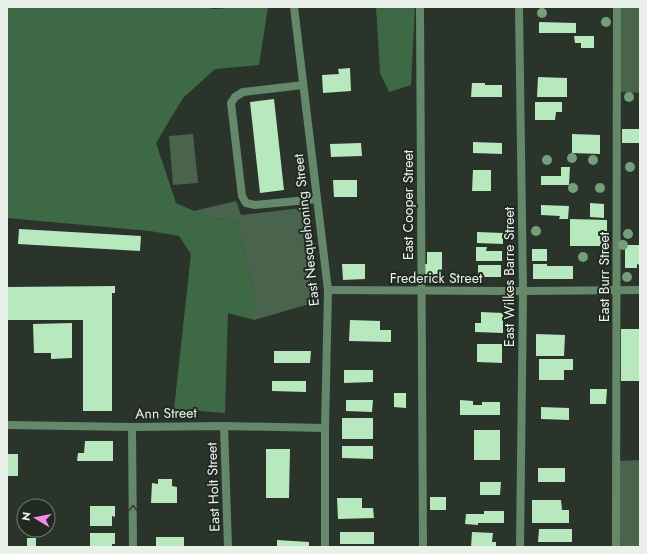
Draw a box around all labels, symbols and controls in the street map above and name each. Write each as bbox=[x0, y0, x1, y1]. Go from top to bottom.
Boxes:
street label: East Cooper Street bbox=[398, 149, 418, 260]
street label: East Nesquehoning Street bbox=[288, 152, 324, 307]
street label: East Wilkes Barre Street bbox=[499, 206, 519, 347]
street label: East Burr Street bbox=[594, 231, 614, 322]
street label: Frederick Street bbox=[390, 268, 483, 288]
street label: Ann Street bbox=[135, 402, 198, 424]
street label: East Holt Street bbox=[201, 441, 225, 532]
north arrow bbox=[16, 498, 56, 538]
one-way arrow bbox=[129, 505, 137, 511]
text: N bbox=[18, 511, 35, 522]

